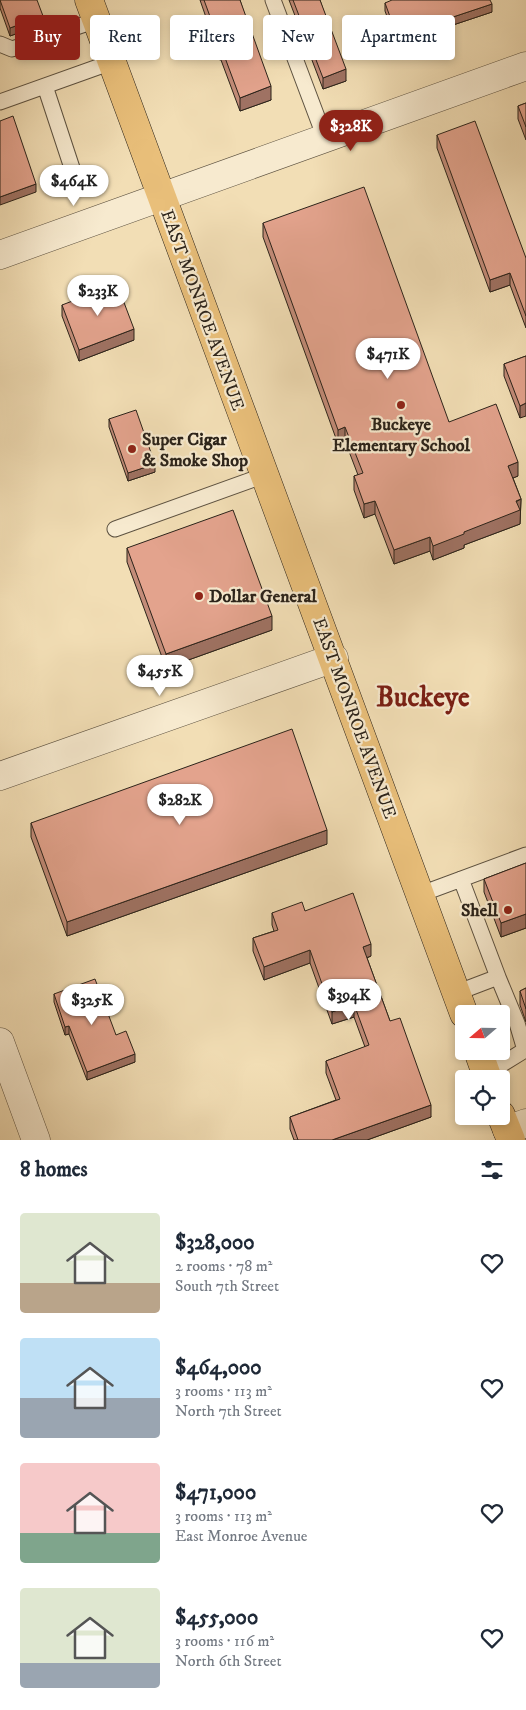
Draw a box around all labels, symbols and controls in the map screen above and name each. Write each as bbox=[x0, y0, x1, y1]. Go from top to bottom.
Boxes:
chip: Buy bbox=[15, 15, 80, 60]
chip: Rent bbox=[90, 15, 160, 60]
chip: Filters bbox=[170, 15, 253, 60]
chip: New bbox=[263, 15, 332, 60]
chip: Apartment bbox=[342, 15, 455, 60]
pin: $328K bbox=[316, 110, 386, 152]
text: $328K bbox=[330, 116, 372, 136]
pin: $464K bbox=[39, 164, 109, 207]
text: $464K bbox=[51, 171, 97, 191]
street label: EAST MONROE AVENUE bbox=[155, 207, 249, 414]
pin: $233K bbox=[63, 274, 133, 317]
text: $233K bbox=[78, 281, 118, 301]
pin: $471K bbox=[353, 338, 423, 380]
text: $471K bbox=[367, 344, 409, 364]
marker: Buckeye Elementary School bbox=[395, 399, 407, 411]
place label: Buckeye Elementary School bbox=[332, 414, 470, 457]
place label: Super Cigar & Smoke Shop bbox=[142, 429, 248, 472]
marker: Super Cigar & Smoke Shop bbox=[126, 443, 138, 455]
place label: Dollar General bbox=[209, 586, 317, 608]
marker: Dollar General bbox=[193, 590, 205, 602]
street label: EAST MONROE AVENUE bbox=[307, 615, 401, 822]
pin: $455K bbox=[125, 654, 195, 697]
text: $455K bbox=[138, 661, 182, 681]
district label: Buckeye bbox=[376, 680, 470, 715]
pin: $282K bbox=[145, 784, 215, 826]
text: $282K bbox=[158, 790, 202, 810]
place label: Shell bbox=[461, 900, 499, 922]
marker: Shell bbox=[502, 904, 514, 916]
pin: $394K bbox=[314, 978, 384, 1021]
pin: $325K bbox=[57, 984, 127, 1026]
text: $394K bbox=[327, 985, 371, 1005]
text: $325K bbox=[71, 990, 113, 1010]
north arrow bbox=[455, 1005, 510, 1060]
map controls bbox=[455, 1005, 510, 1125]
button: locate bbox=[455, 1070, 510, 1125]
icon: filters bbox=[478, 1156, 506, 1184]
text: 8 homes bbox=[20, 1157, 88, 1183]
text: $328,000 bbox=[175, 1230, 255, 1256]
icon: home bbox=[60, 1233, 120, 1293]
icon: heart bbox=[478, 1249, 506, 1277]
text: 2 rooms · 78 m² bbox=[175, 1256, 272, 1276]
text: South 7th Street bbox=[175, 1276, 279, 1296]
text: $464,000 bbox=[175, 1355, 262, 1381]
icon: home bbox=[60, 1358, 120, 1418]
icon: heart bbox=[478, 1374, 506, 1402]
text: 3 rooms · 113 m² bbox=[175, 1381, 272, 1401]
text: North 7th Street bbox=[175, 1401, 282, 1421]
text: $471,000 bbox=[175, 1480, 256, 1506]
icon: home bbox=[60, 1483, 120, 1543]
icon: heart bbox=[478, 1499, 506, 1527]
text: 3 rooms · 113 m² bbox=[175, 1506, 272, 1526]
text: East Monroe Avenue bbox=[175, 1526, 307, 1546]
text: $455,000 bbox=[175, 1605, 258, 1631]
icon: home bbox=[60, 1608, 120, 1668]
icon: heart bbox=[478, 1624, 506, 1652]
text: 3 rooms · 116 m² bbox=[175, 1631, 274, 1651]
text: North 6th Street bbox=[175, 1651, 282, 1671]

